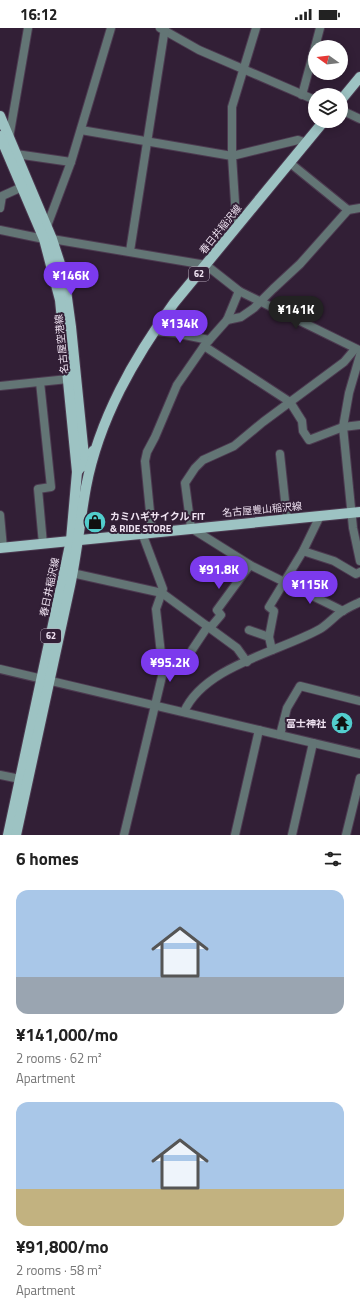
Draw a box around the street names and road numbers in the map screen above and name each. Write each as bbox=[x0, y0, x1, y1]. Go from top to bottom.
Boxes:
street label: 春日井稲沢線 bbox=[196, 201, 245, 257]
road number: 62 bbox=[189, 267, 209, 281]
street label: 名古屋空港線 bbox=[51, 313, 72, 375]
street label: 名古屋豊山稲沢線 bbox=[222, 499, 303, 520]
street label: 春日井稲沢線 bbox=[36, 556, 63, 618]
road number: 62 bbox=[41, 629, 61, 643]

